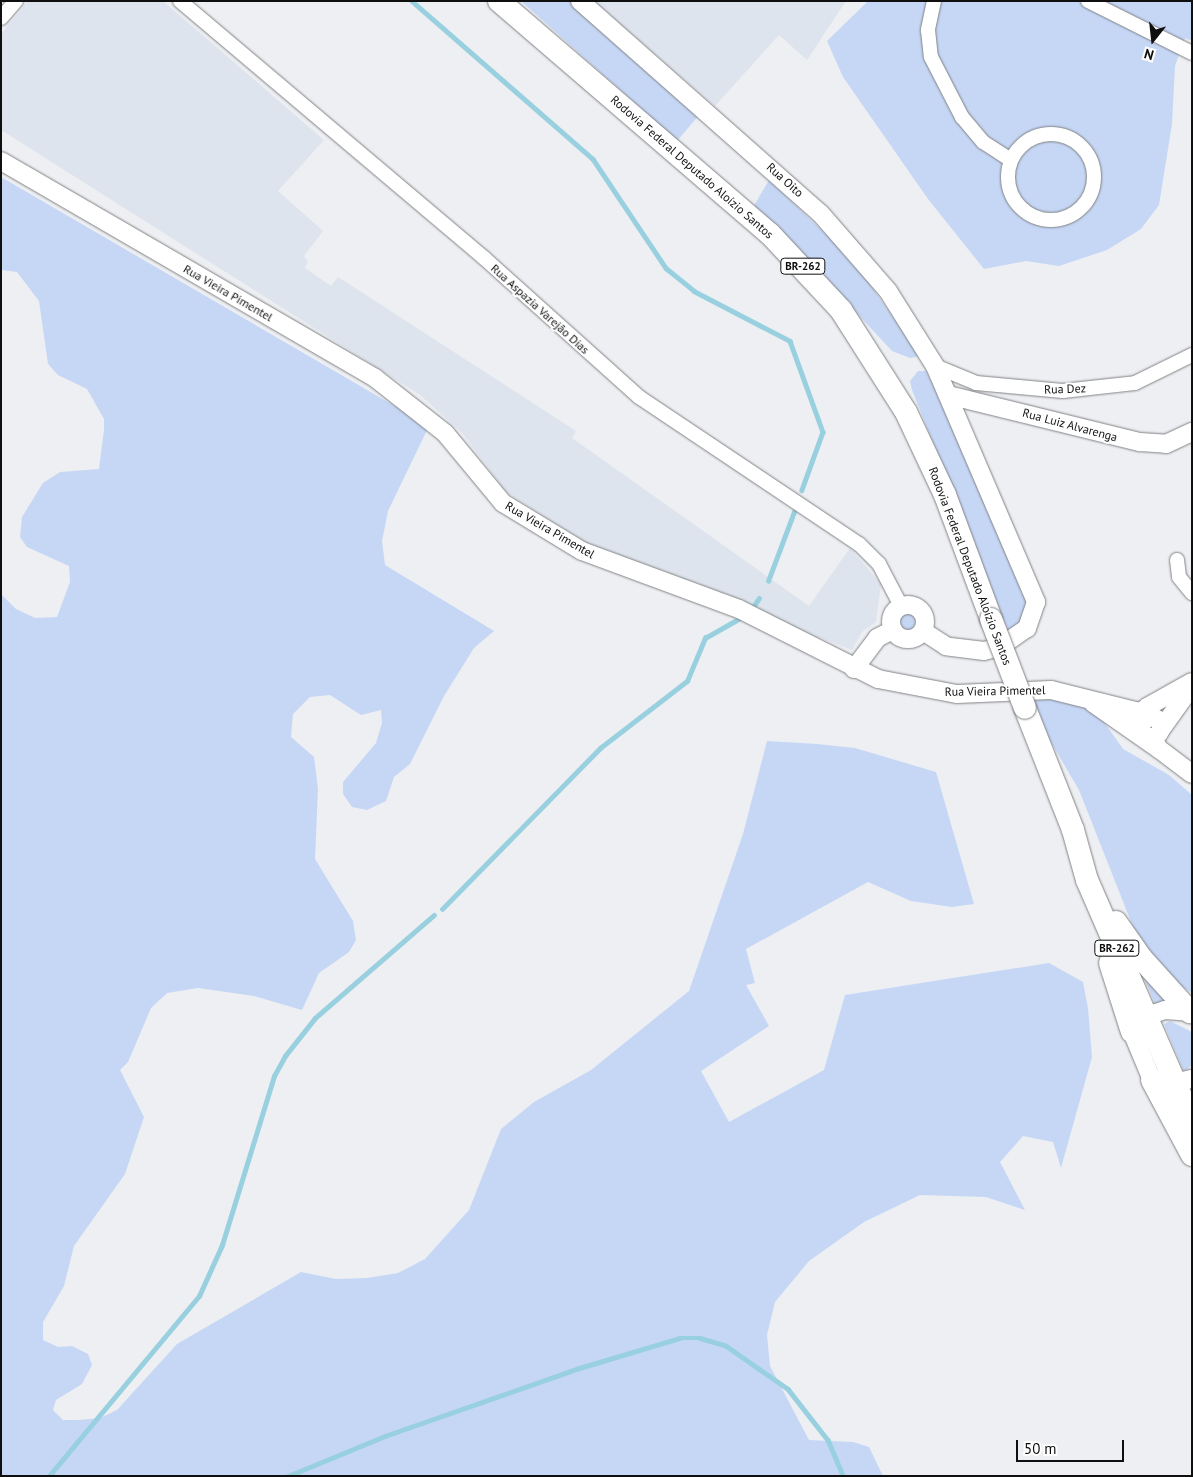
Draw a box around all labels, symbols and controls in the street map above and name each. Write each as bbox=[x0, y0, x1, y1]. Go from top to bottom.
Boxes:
north arrow bbox=[1128, 15, 1178, 65]
text: N bbox=[1142, 45, 1156, 64]
street label: Rodovia Federal Deputado Aloízio Santos bbox=[608, 92, 776, 242]
street label: Rua Oito bbox=[764, 160, 806, 200]
road number: BR-262 bbox=[779, 258, 827, 274]
street label: Rua Vieira Pimentel bbox=[181, 261, 275, 325]
street label: Rua Aspazia Varejão Dias bbox=[488, 261, 592, 357]
street label: Rua Dez bbox=[1044, 381, 1086, 397]
street label: Rua Luiz Alvarenga bbox=[1021, 405, 1119, 445]
street label: Rodovia Federal Deputado Aloízio Santos bbox=[925, 465, 1015, 667]
street label: Rua Vieira Pimentel bbox=[503, 498, 597, 562]
street label: Rua Vieira Pimentel bbox=[944, 683, 1046, 699]
road number: BR-262 bbox=[1093, 940, 1141, 956]
scale bar bbox=[1018, 1430, 1126, 1462]
text: 50 m bbox=[1024, 1439, 1057, 1458]

